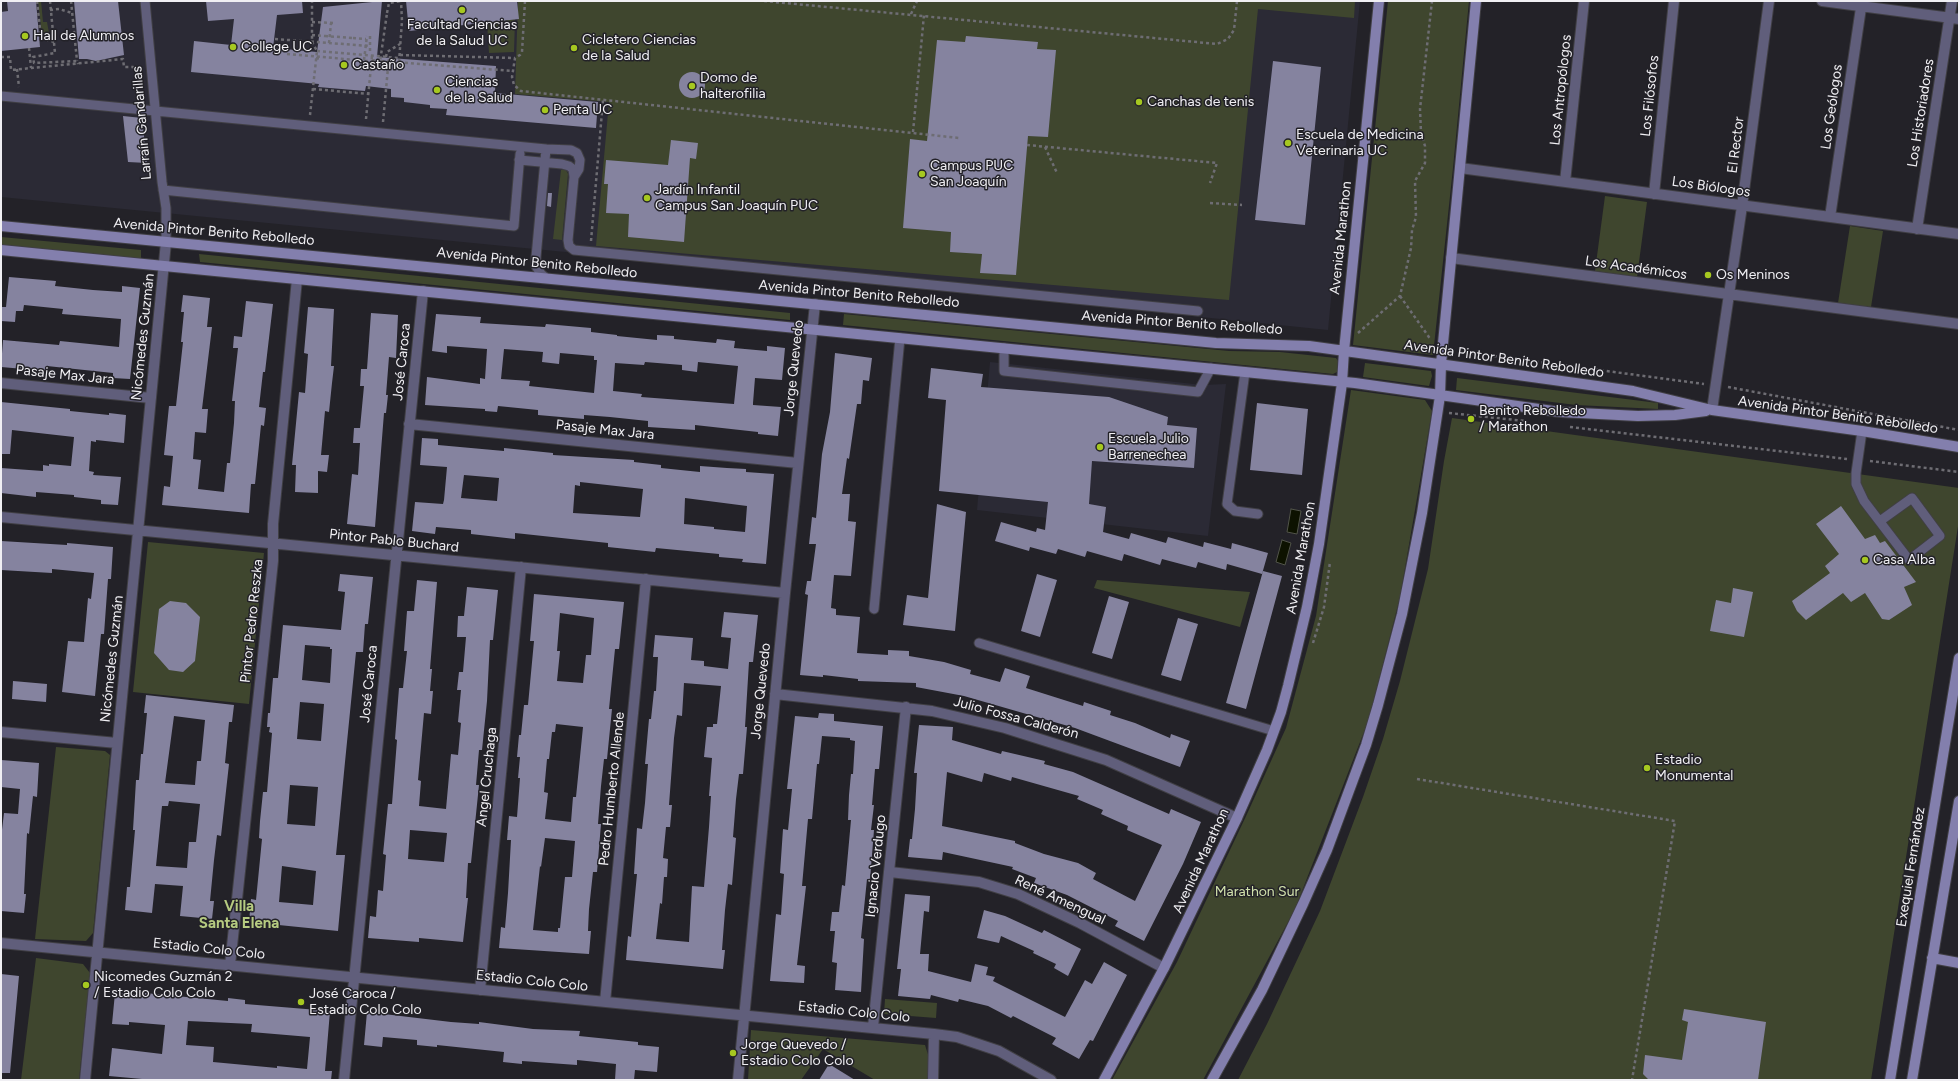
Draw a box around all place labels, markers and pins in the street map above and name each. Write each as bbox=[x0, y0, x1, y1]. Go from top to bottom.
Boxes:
marker: Facultad Ciencias de la Salud UC bbox=[457, 5, 467, 15]
place label: Facultad Ciencias de la Salud UC bbox=[407, 17, 517, 50]
place label: Hall de Alumnos bbox=[33, 28, 134, 44]
marker: Hall de Alumnos bbox=[20, 31, 30, 41]
place label: Cicletero Ciencias de la Salud bbox=[582, 32, 696, 64]
place label: College UC bbox=[241, 39, 312, 55]
marker: College UC bbox=[228, 42, 238, 52]
marker: Cicletero Ciencias de la Salud bbox=[569, 43, 579, 53]
place label: Castaño bbox=[352, 57, 404, 73]
marker: Castaño bbox=[339, 60, 349, 70]
place label: Domo de halterofilia bbox=[700, 70, 766, 102]
place label: Ciencias de la Salud bbox=[445, 74, 513, 106]
marker: Domo de halterofilia bbox=[687, 81, 697, 91]
marker: Ciencias de la Salud bbox=[432, 85, 442, 95]
place label: Canchas de tenis bbox=[1147, 94, 1254, 110]
marker: Canchas de tenis bbox=[1134, 97, 1144, 107]
place label: Penta UC bbox=[553, 102, 612, 118]
marker: Penta UC bbox=[540, 105, 550, 115]
place label: Escuela de Medicina Veterinaria UC bbox=[1296, 127, 1424, 160]
marker: Escuela de Medicina Veterinaria UC bbox=[1283, 138, 1293, 148]
place label: Campus PUC San Joaquín bbox=[930, 158, 1013, 190]
marker: Campus PUC San Joaquín bbox=[917, 169, 927, 179]
place label: Jardín Infantil Campus San Joaquín PUC bbox=[655, 182, 818, 214]
marker: Jardín Infantil Campus San Joaquín PUC bbox=[642, 193, 652, 203]
place label: Os Meninos bbox=[1716, 267, 1790, 283]
marker: Os Meninos bbox=[1703, 270, 1713, 280]
place label: Benito Rebolledo / Marathon bbox=[1479, 403, 1586, 436]
marker: Benito Rebolledo / Marathon bbox=[1466, 414, 1476, 424]
place label: Escuela Julio Barrenechea bbox=[1108, 431, 1189, 464]
marker: Escuela Julio Barrenechea bbox=[1095, 442, 1105, 452]
place label: Casa Alba bbox=[1873, 552, 1935, 568]
marker: Casa Alba bbox=[1860, 555, 1870, 565]
place label: Estadio Monumental bbox=[1655, 752, 1733, 784]
marker: Estadio Monumental bbox=[1642, 763, 1652, 773]
place label: Nicomedes Guzmán 2 / Estadio Colo Colo bbox=[94, 969, 233, 1002]
marker: Nicomedes Guzmán 2 / Estadio Colo Colo bbox=[81, 980, 91, 990]
place label: José Caroca / Estadio Colo Colo bbox=[309, 986, 422, 1018]
marker: José Caroca / Estadio Colo Colo bbox=[296, 997, 306, 1007]
place label: Jorge Quevedo / Estadio Colo Colo bbox=[741, 1037, 854, 1070]
marker: Jorge Quevedo / Estadio Colo Colo bbox=[728, 1048, 738, 1058]

